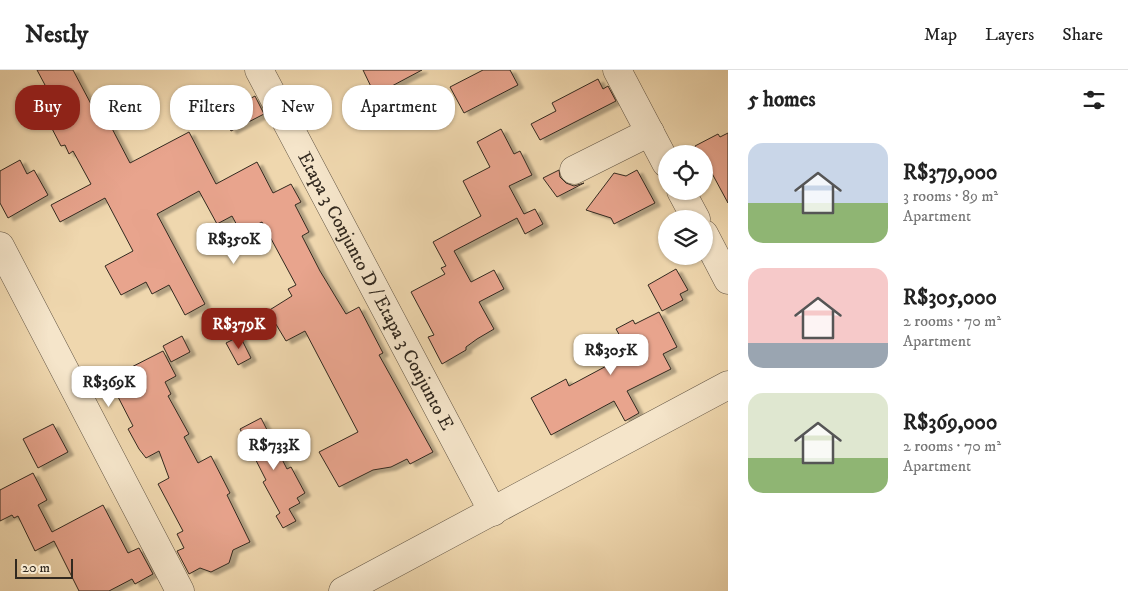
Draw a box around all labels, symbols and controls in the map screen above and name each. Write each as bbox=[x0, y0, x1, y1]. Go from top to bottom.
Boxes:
text: Nestly bbox=[25, 20, 88, 50]
text: Map bbox=[924, 24, 957, 46]
text: Layers bbox=[985, 24, 1034, 46]
text: Share bbox=[1062, 24, 1103, 46]
chip: Buy bbox=[15, 85, 80, 130]
chip: Rent bbox=[90, 85, 160, 130]
chip: Filters bbox=[170, 85, 253, 130]
chip: New bbox=[263, 85, 332, 130]
chip: Apartment bbox=[342, 85, 455, 130]
icon: filters bbox=[1080, 86, 1108, 114]
text: 5 homes bbox=[748, 87, 816, 113]
map controls bbox=[658, 145, 713, 265]
button: locate bbox=[658, 145, 713, 200]
street label: Etapa 3 Conjunto D / Etapa 3 Conjunto E bbox=[293, 148, 459, 434]
text: R$379,000 bbox=[903, 160, 997, 186]
icon: home bbox=[788, 163, 848, 223]
text: 3 rooms · 89 m² bbox=[903, 186, 998, 206]
text: Apartment bbox=[903, 206, 971, 226]
button: layers bbox=[658, 210, 713, 265]
pin: R$350K bbox=[193, 222, 275, 265]
text: R$350K bbox=[207, 229, 261, 249]
text: R$305,000 bbox=[903, 285, 997, 311]
icon: home bbox=[788, 288, 848, 348]
pin: R$379K bbox=[198, 308, 280, 350]
text: 2 rooms · 70 m² bbox=[903, 311, 1001, 331]
text: R$379K bbox=[213, 314, 266, 334]
text: Apartment bbox=[903, 331, 971, 351]
pin: R$305K bbox=[570, 334, 652, 376]
text: R$305K bbox=[584, 340, 638, 360]
pin: R$369K bbox=[68, 366, 150, 408]
text: R$369K bbox=[83, 372, 135, 392]
text: R$369,000 bbox=[903, 410, 997, 436]
icon: home bbox=[788, 413, 848, 473]
pin: R$733K bbox=[233, 428, 315, 471]
text: R$733K bbox=[249, 435, 299, 455]
text: 2 rooms · 70 m² bbox=[903, 436, 1001, 456]
text: Apartment bbox=[903, 456, 971, 476]
scale bar bbox=[15, 556, 72, 579]
text: 20 m bbox=[22, 559, 50, 577]

